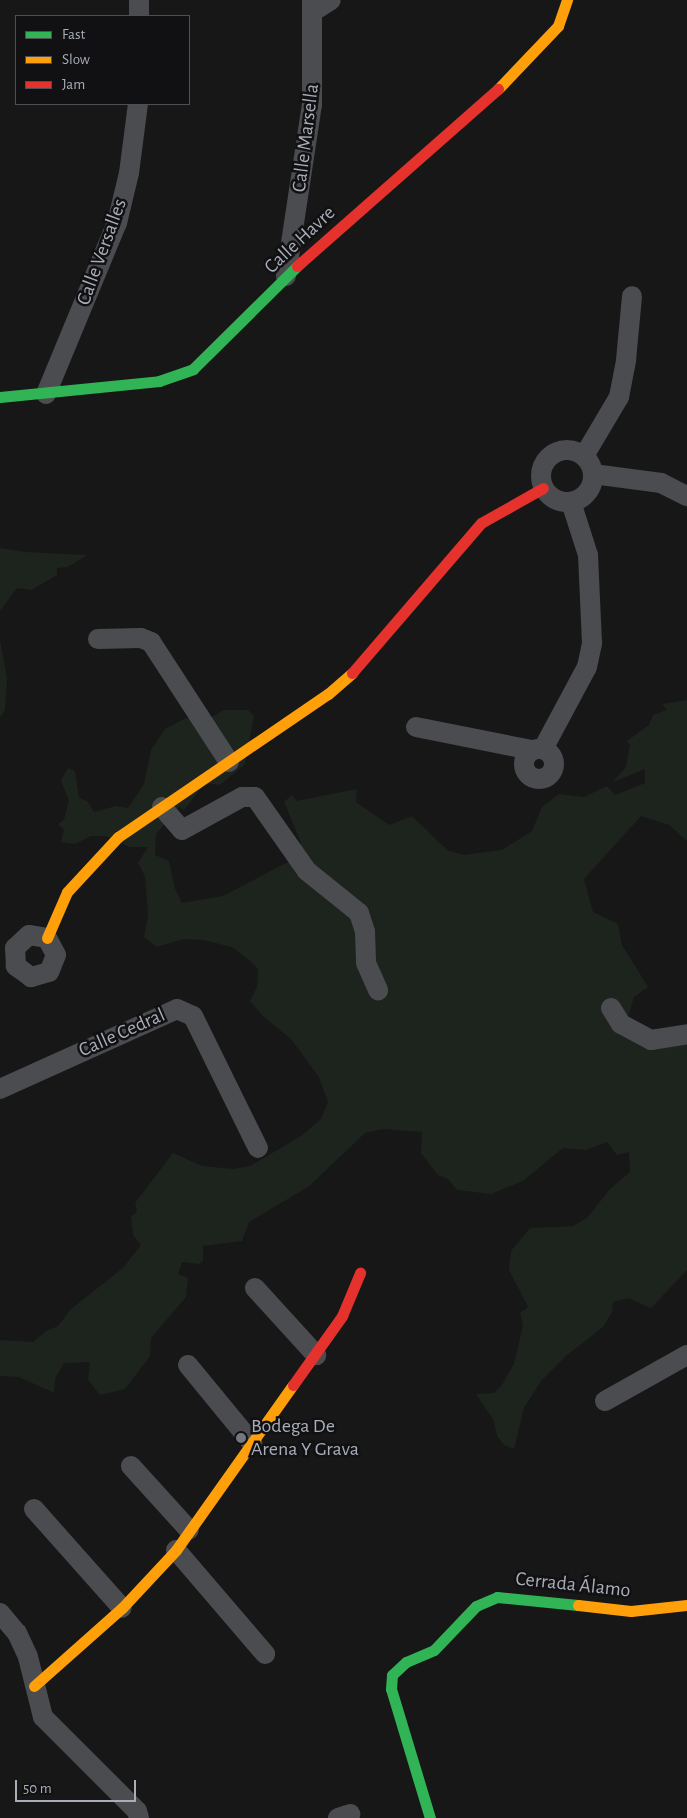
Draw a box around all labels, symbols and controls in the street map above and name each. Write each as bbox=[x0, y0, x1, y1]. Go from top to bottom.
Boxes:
legend bbox=[15, 15, 190, 105]
text: Fast bbox=[62, 27, 85, 42]
text: Slow bbox=[62, 52, 90, 67]
text: Jam bbox=[62, 77, 85, 92]
street label: Calle Marsella bbox=[287, 83, 325, 193]
street label: Calle Versalles bbox=[72, 196, 132, 308]
street label: Calle Havre bbox=[259, 201, 341, 279]
street label: Calle Cedral bbox=[75, 1003, 169, 1063]
place label: Bodega De Arena Y Grava bbox=[251, 1414, 359, 1461]
marker: Bodega De Arena Y Grava bbox=[235, 1432, 247, 1444]
street label: Cerrada Álamo bbox=[514, 1567, 632, 1603]
scale bar bbox=[18, 1770, 139, 1802]
text: 50 m bbox=[23, 1781, 52, 1796]

